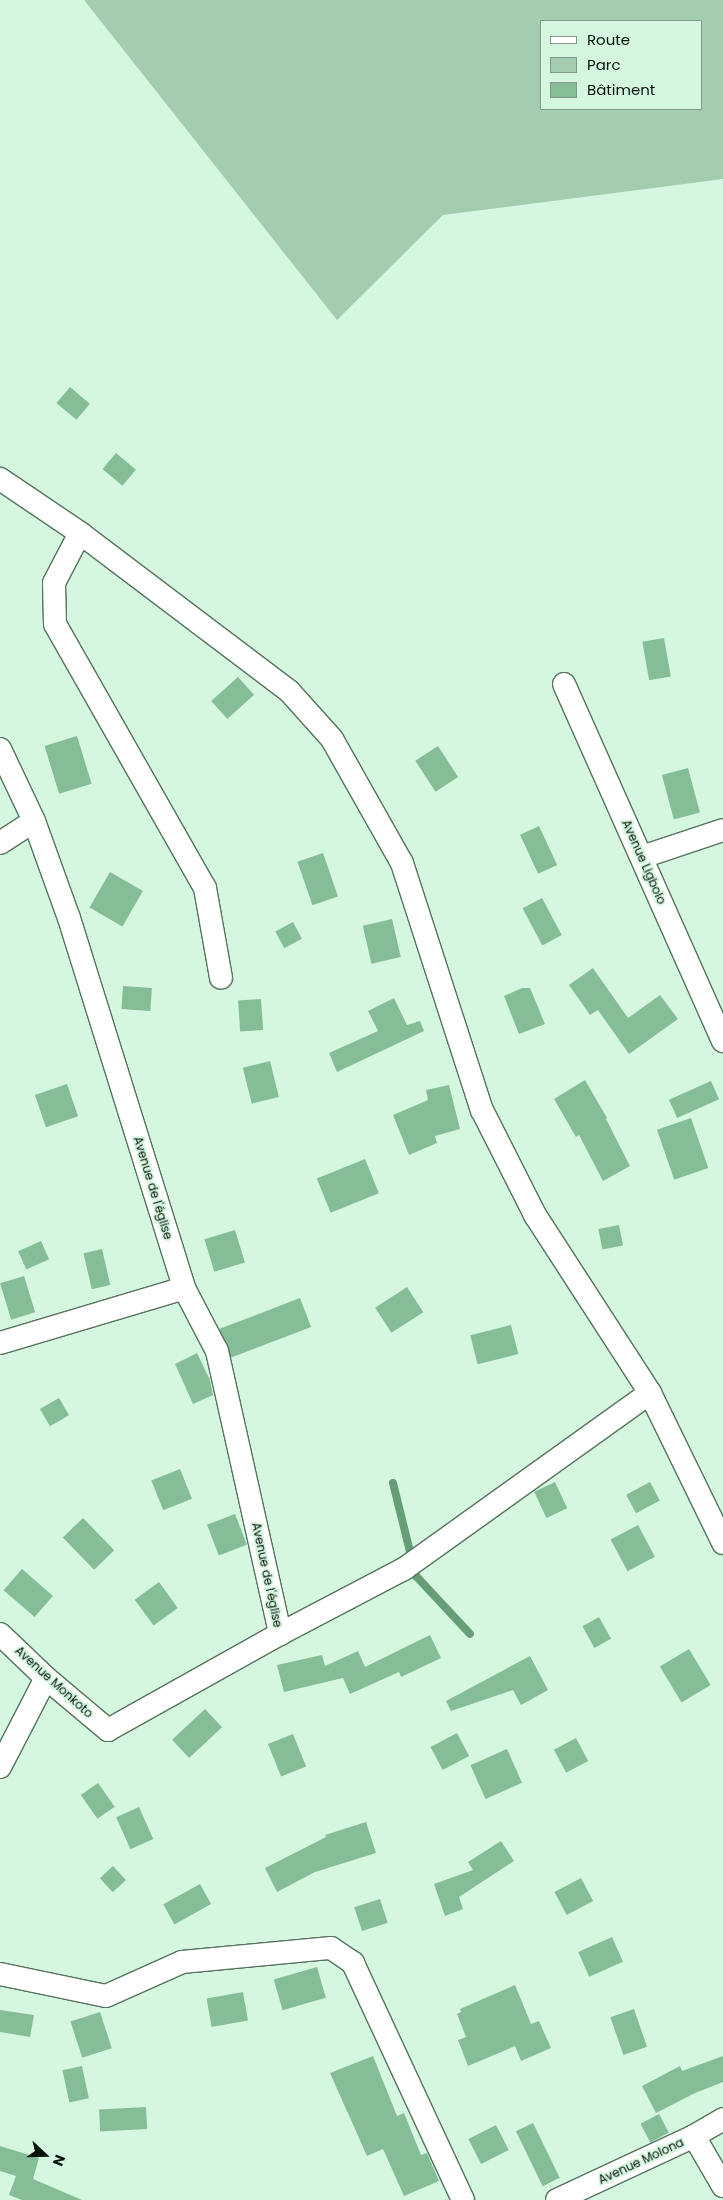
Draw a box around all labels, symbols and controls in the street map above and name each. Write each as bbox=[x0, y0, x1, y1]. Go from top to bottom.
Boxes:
legend bbox=[540, 20, 703, 110]
text: Route bbox=[587, 29, 630, 50]
text: Parc bbox=[587, 54, 621, 75]
text: Bâtiment bbox=[587, 79, 655, 100]
street label: Avenue Ligbolo bbox=[619, 818, 669, 906]
street label: Avenue de l'église bbox=[130, 1135, 176, 1241]
street label: Avenue de l'église bbox=[249, 1521, 285, 1629]
street label: Avenue Monkoto bbox=[12, 1643, 96, 1721]
north arrow bbox=[20, 2130, 70, 2180]
street label: Avenue Molona bbox=[596, 2135, 686, 2187]
text: N bbox=[48, 2152, 70, 2169]

